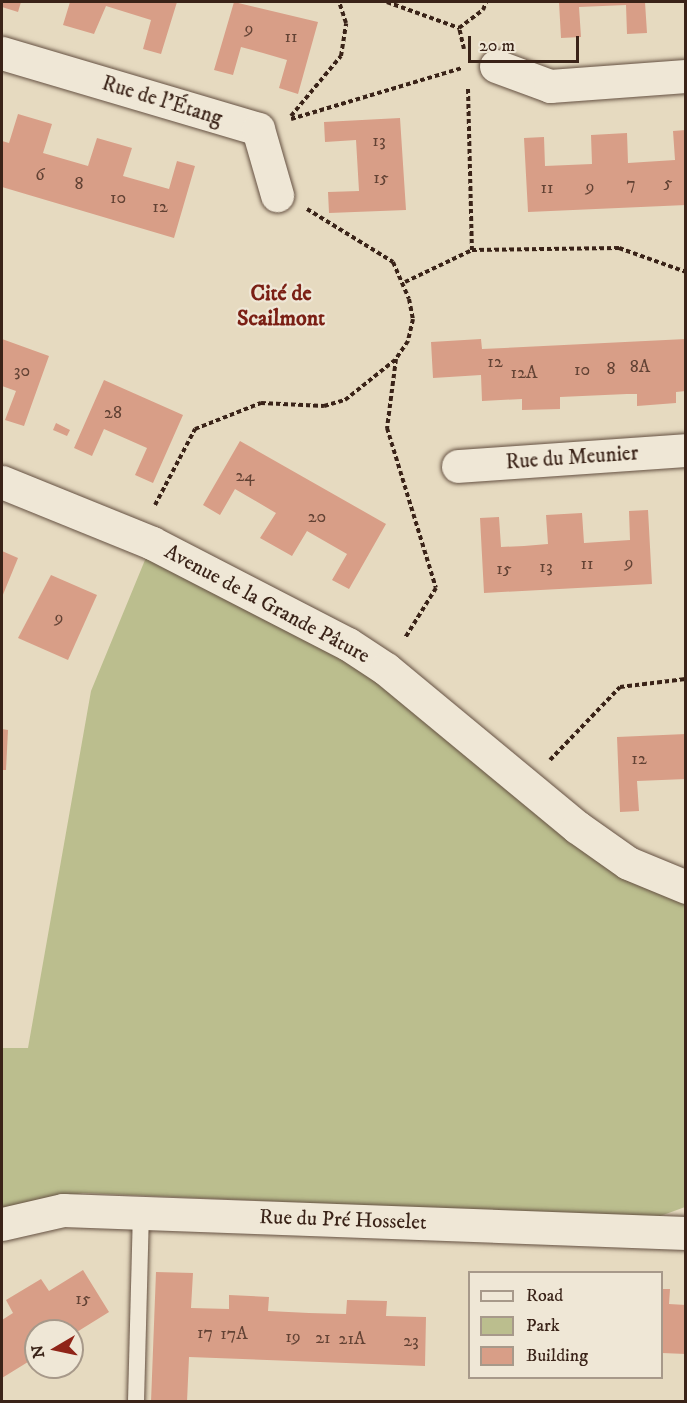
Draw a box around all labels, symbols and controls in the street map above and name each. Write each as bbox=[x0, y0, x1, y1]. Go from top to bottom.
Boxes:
house number: 9 bbox=[245, 18, 253, 40]
scale bar bbox=[471, 24, 582, 62]
house number: 11 bbox=[284, 26, 298, 48]
text: 20 m bbox=[479, 35, 515, 57]
street label: Rue de l'Étang bbox=[99, 71, 225, 131]
house number: 13 bbox=[372, 130, 386, 152]
house number: 6 bbox=[35, 164, 45, 186]
house number: 15 bbox=[373, 167, 389, 189]
house number: 5 bbox=[664, 172, 672, 194]
house number: 8 bbox=[74, 173, 84, 195]
house number: 7 bbox=[626, 173, 636, 195]
house number: 9 bbox=[586, 176, 594, 198]
house number: 11 bbox=[540, 177, 554, 199]
house number: 10 bbox=[110, 187, 126, 209]
house number: 12 bbox=[152, 196, 168, 218]
district label: Cité de Scailmont bbox=[237, 280, 325, 332]
house number: 12 bbox=[487, 351, 503, 373]
house number: 8A bbox=[630, 356, 650, 378]
house number: 8 bbox=[606, 358, 616, 380]
house number: 10 bbox=[574, 359, 590, 381]
house number: 30 bbox=[14, 360, 30, 382]
house number: 12A bbox=[511, 362, 537, 384]
house number: 28 bbox=[104, 402, 122, 424]
street label: Rue du Meunier bbox=[505, 441, 639, 475]
house number: 24 bbox=[235, 465, 255, 487]
house number: 20 bbox=[308, 506, 326, 528]
street label: Avenue de la Grande Pâture bbox=[160, 539, 374, 669]
house number: 9 bbox=[625, 552, 633, 574]
house number: 11 bbox=[580, 553, 594, 575]
house number: 13 bbox=[539, 556, 553, 578]
house number: 15 bbox=[496, 558, 512, 580]
house number: 9 bbox=[55, 607, 63, 629]
house number: 12 bbox=[631, 748, 647, 770]
street label: Rue du Pré Hosselet bbox=[259, 1204, 427, 1236]
legend bbox=[468, 1271, 663, 1379]
text: Road bbox=[526, 1285, 563, 1307]
house number: 15 bbox=[75, 1288, 91, 1310]
text: Park bbox=[526, 1315, 560, 1337]
north arrow bbox=[24, 1319, 84, 1379]
house number: 17 bbox=[197, 1322, 213, 1344]
house number: 17A bbox=[220, 1323, 248, 1345]
house number: 19 bbox=[285, 1326, 301, 1348]
house number: 21 bbox=[315, 1327, 331, 1349]
house number: 21A bbox=[339, 1328, 365, 1350]
house number: 23 bbox=[403, 1330, 419, 1352]
text: N bbox=[27, 1343, 49, 1360]
text: Building bbox=[526, 1345, 588, 1367]

